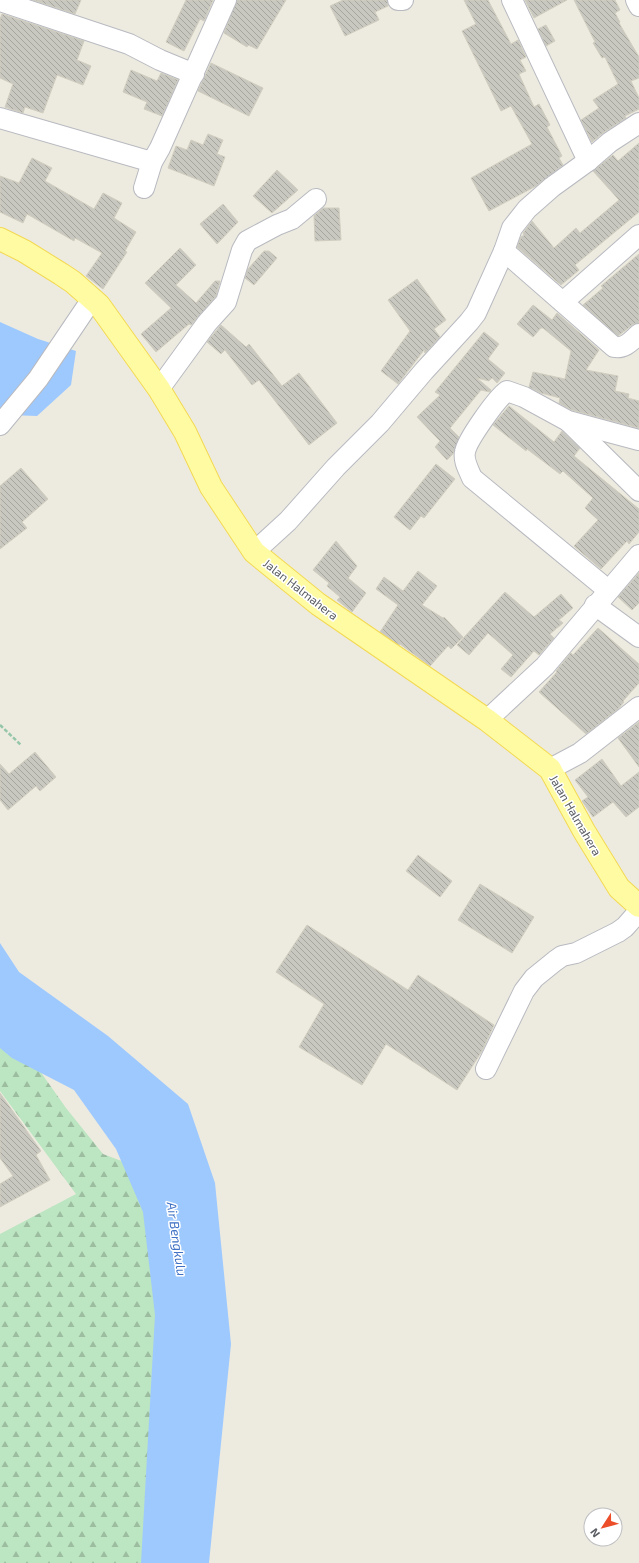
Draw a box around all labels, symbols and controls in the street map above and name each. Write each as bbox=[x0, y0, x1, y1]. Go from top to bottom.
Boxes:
street label: Jalan Halmahera bbox=[261, 556, 341, 622]
street label: Jalan Halmahera bbox=[547, 772, 605, 858]
water label: Air Bengkulu bbox=[164, 1200, 190, 1277]
north arrow bbox=[583, 1507, 623, 1547]
text: N bbox=[587, 1526, 602, 1540]

